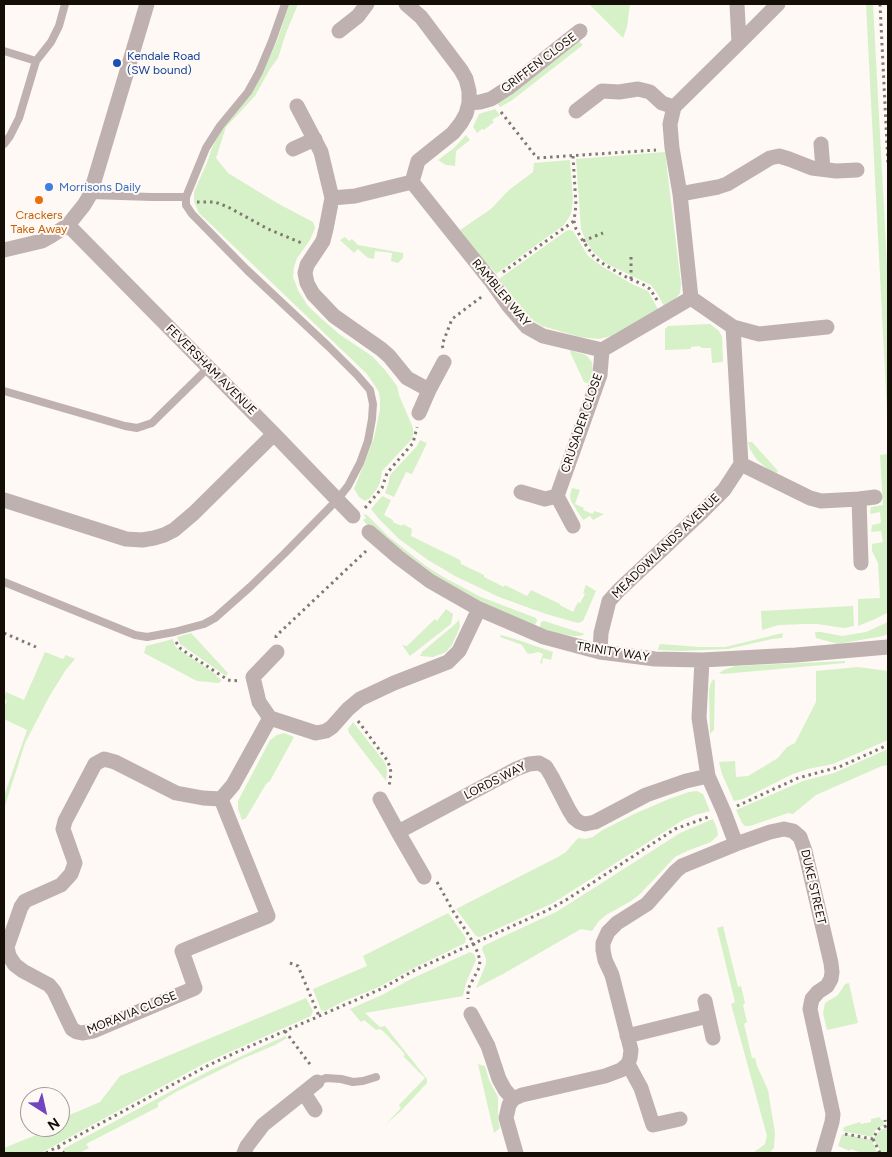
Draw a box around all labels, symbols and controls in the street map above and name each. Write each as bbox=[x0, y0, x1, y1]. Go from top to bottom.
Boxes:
street label: GRIFFEN CLOSE bbox=[498, 30, 580, 96]
place label: Kendale Road (SW bound) bbox=[127, 49, 200, 77]
marker: Kendale Road (SW bound) bbox=[111, 57, 123, 69]
place label: Morrisons Daily bbox=[59, 180, 141, 194]
marker: Morrisons Daily bbox=[43, 181, 55, 193]
marker: Crackers Take Away bbox=[33, 194, 45, 206]
place label: Crackers Take Away bbox=[11, 208, 67, 236]
street label: RAMBLER WAY bbox=[469, 256, 533, 330]
street label: FEVERSHAM AVENUE bbox=[163, 322, 259, 418]
street label: CRUSADER CLOSE bbox=[558, 371, 606, 475]
street label: MEADOWLANDS AVENUE bbox=[609, 491, 723, 601]
street label: TRINITY WAY bbox=[576, 639, 650, 665]
street label: LORDS WAY bbox=[462, 759, 528, 803]
street label: DUKE STREET bbox=[797, 848, 829, 926]
street label: MORAVIA CLOSE bbox=[85, 988, 179, 1038]
north arrow bbox=[20, 1087, 70, 1137]
text: N bbox=[44, 1114, 63, 1134]

